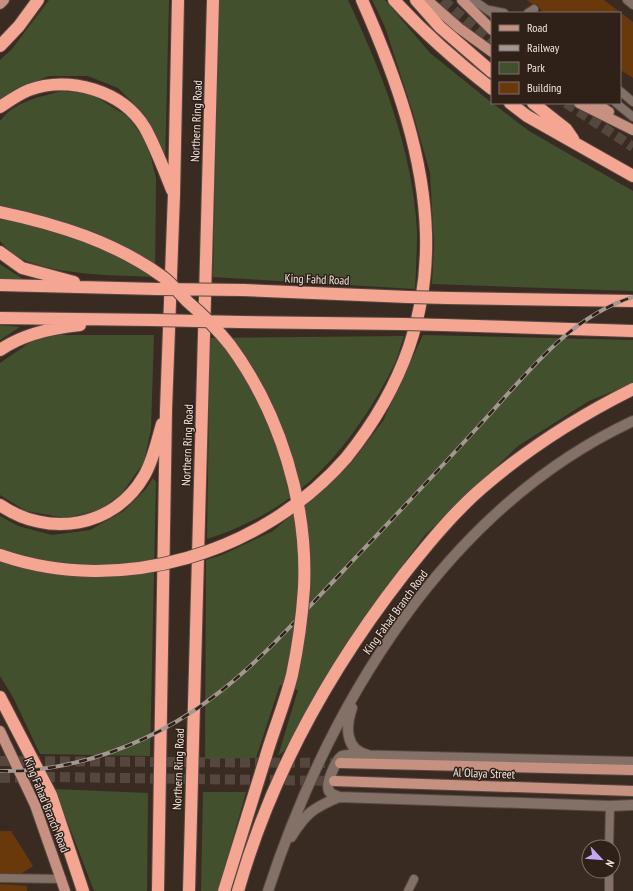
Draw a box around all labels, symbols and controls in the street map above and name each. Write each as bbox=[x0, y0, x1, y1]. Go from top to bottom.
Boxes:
legend bbox=[491, 12, 621, 104]
text: Road bbox=[527, 20, 547, 35]
text: Railway bbox=[527, 40, 560, 55]
text: Park bbox=[527, 60, 545, 75]
street label: Northern Ring Road bbox=[187, 80, 205, 162]
text: Building bbox=[527, 80, 562, 95]
street label: King Fahd Road bbox=[284, 270, 350, 288]
street label: Northern Ring Road bbox=[178, 404, 196, 486]
street label: King Fahad Branch Road bbox=[359, 567, 431, 657]
street label: Northern Ring Road bbox=[169, 728, 187, 810]
street label: King Fahad Branch Road bbox=[21, 756, 73, 854]
street label: Al Olaya Street bbox=[453, 764, 516, 782]
north arrow bbox=[581, 839, 621, 879]
text: N bbox=[602, 858, 618, 869]

